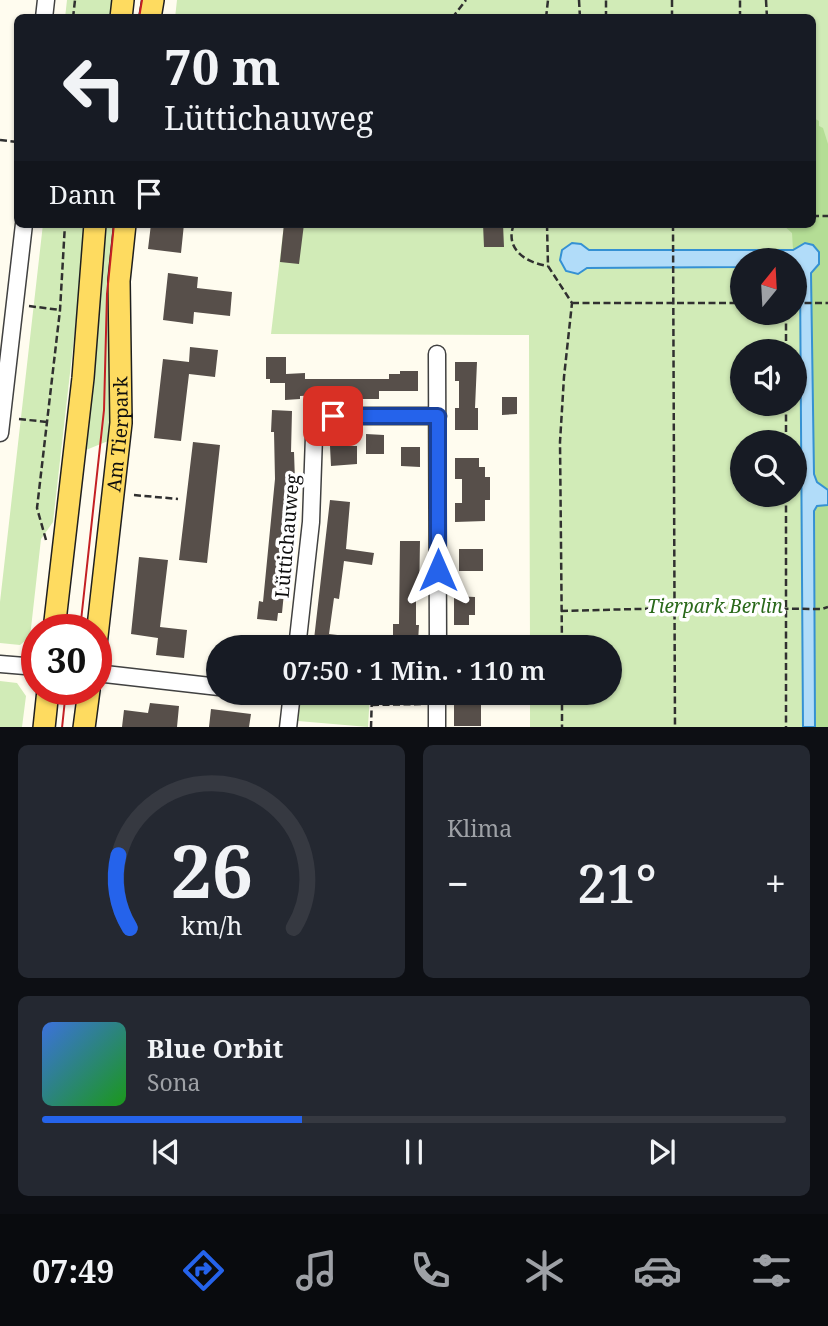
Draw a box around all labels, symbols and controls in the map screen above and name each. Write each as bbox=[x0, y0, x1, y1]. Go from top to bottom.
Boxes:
text: 70 m bbox=[164, 33, 280, 99]
icon: left bbox=[49, 42, 140, 133]
text: Lüttichauweg bbox=[164, 96, 373, 139]
icon: arrive bbox=[130, 175, 168, 213]
text: Dann bbox=[49, 176, 116, 212]
north arrow bbox=[730, 248, 807, 326]
map controls bbox=[730, 248, 807, 507]
button: sound bbox=[730, 339, 807, 416]
street label: Am Tierpark bbox=[100, 376, 134, 493]
pin bbox=[303, 386, 363, 446]
icon: arrive bbox=[314, 397, 352, 435]
button: search bbox=[730, 430, 807, 507]
street label: Lüttichauweg bbox=[269, 473, 305, 599]
position arrow bbox=[401, 533, 475, 607]
park label: Tierpark Berlin bbox=[647, 593, 784, 619]
speed limit sign: 30 bbox=[21, 614, 112, 705]
text: 07:50 · 1 Min. · 110 m bbox=[283, 652, 545, 688]
text: Klima bbox=[447, 812, 512, 844]
text: 26 bbox=[170, 820, 253, 919]
text: 21° bbox=[577, 847, 657, 918]
text: − bbox=[447, 857, 469, 909]
text: + bbox=[765, 857, 786, 909]
text: km/h bbox=[181, 907, 242, 941]
text: Blue Orbit bbox=[147, 1030, 283, 1066]
text: Sona bbox=[147, 1066, 201, 1098]
icon: previous bbox=[147, 1133, 185, 1171]
icon: pause bbox=[395, 1133, 433, 1171]
icon: next bbox=[643, 1133, 681, 1171]
icon: directions bbox=[179, 1246, 228, 1295]
icon: music bbox=[292, 1246, 341, 1295]
icon: phone bbox=[406, 1246, 455, 1295]
icon: climate bbox=[520, 1246, 569, 1295]
icon: car bbox=[633, 1246, 682, 1295]
icon: filters bbox=[747, 1246, 796, 1295]
text: 07:49 bbox=[32, 1249, 114, 1292]

